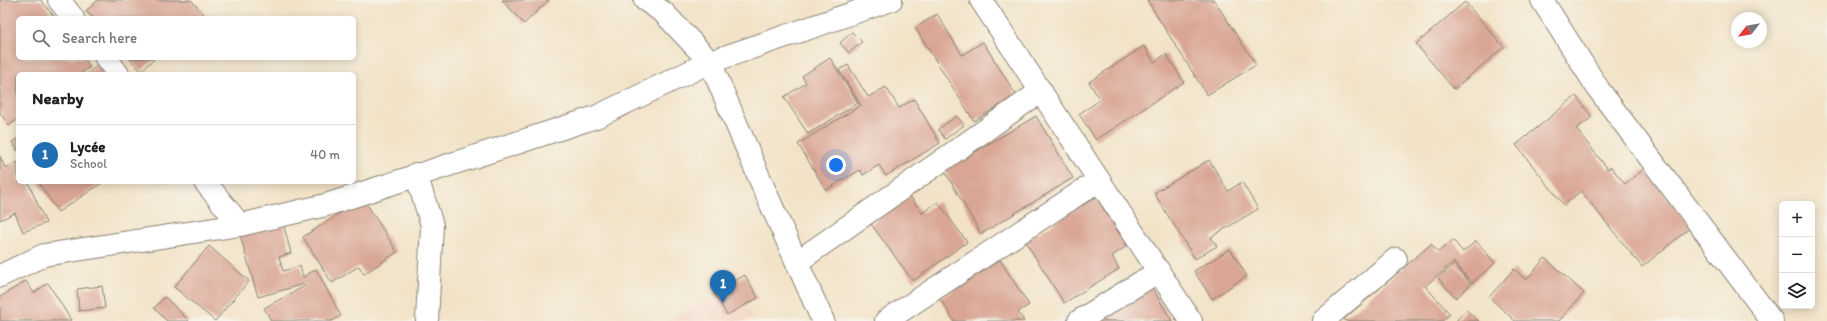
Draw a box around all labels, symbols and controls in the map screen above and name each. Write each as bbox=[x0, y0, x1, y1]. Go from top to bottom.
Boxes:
north arrow bbox=[1731, 12, 1767, 48]
search box bbox=[16, 16, 356, 60]
icon: search bbox=[30, 27, 52, 49]
text: Search here bbox=[62, 29, 137, 47]
text: Nearby bbox=[32, 88, 84, 108]
text: Lycée bbox=[70, 138, 105, 156]
text: 1 bbox=[42, 147, 48, 162]
text: 40 m bbox=[310, 147, 340, 162]
your location bbox=[826, 155, 846, 175]
text: School bbox=[70, 156, 107, 171]
map controls bbox=[1779, 201, 1815, 309]
button: + bbox=[1779, 201, 1815, 237]
button: − bbox=[1779, 237, 1815, 273]
pin: 1 bbox=[710, 270, 736, 303]
button: layers bbox=[1779, 273, 1815, 309]

